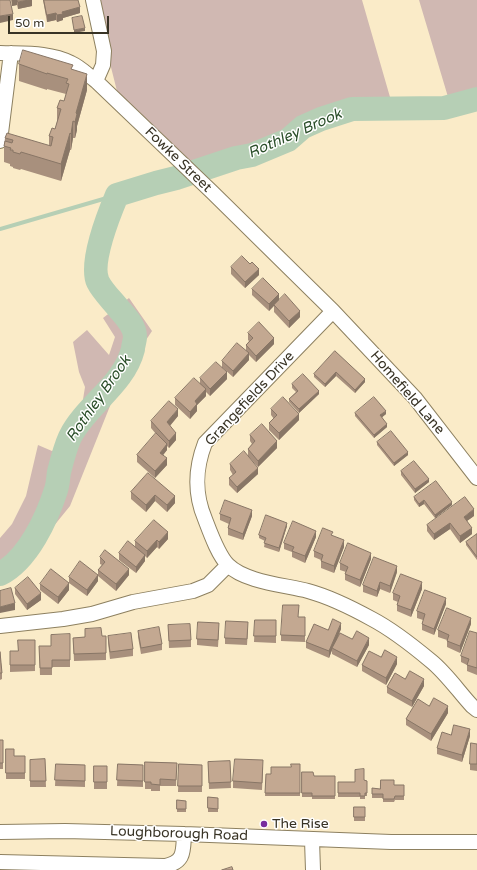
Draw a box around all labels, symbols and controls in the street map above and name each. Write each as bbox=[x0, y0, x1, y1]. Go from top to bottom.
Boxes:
scale bar bbox=[10, 8, 111, 34]
text: 50 m bbox=[15, 16, 44, 30]
water label: Rothley Brook bbox=[245, 105, 345, 163]
street label: Fowke Street bbox=[141, 124, 215, 196]
street label: Grangefields Drive bbox=[202, 348, 298, 450]
street label: Homefield Lane bbox=[366, 348, 448, 438]
water label: Rothley Brook bbox=[63, 352, 135, 446]
place label: The Rise bbox=[272, 816, 329, 832]
marker: The Rise bbox=[259, 819, 269, 829]
street label: Loughborough Road bbox=[110, 823, 248, 845]

